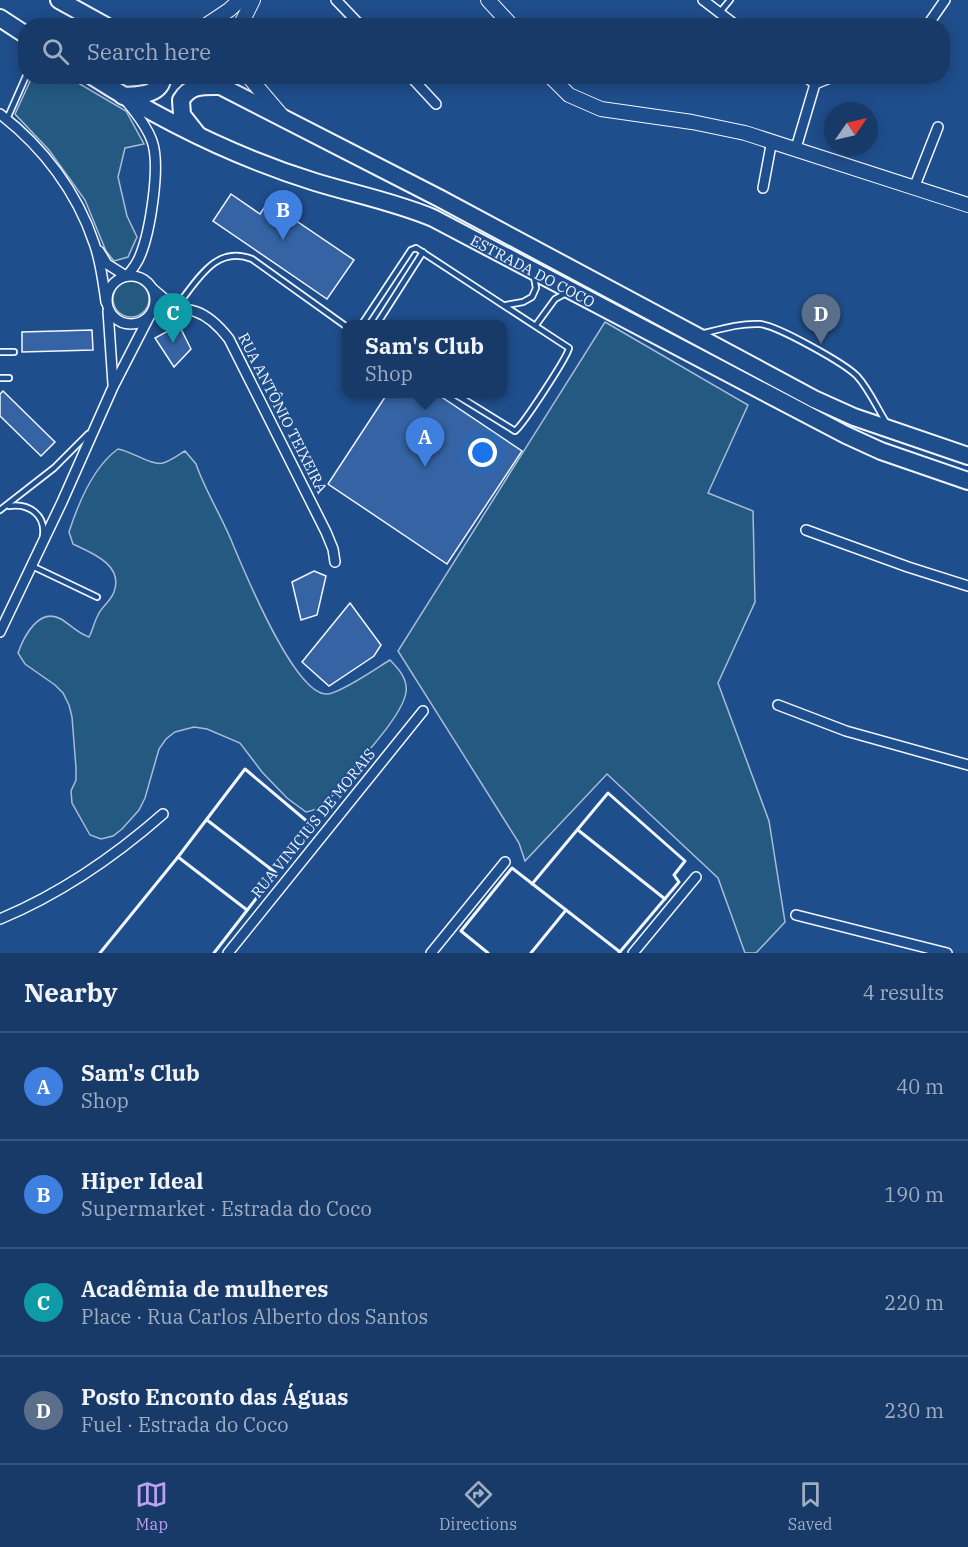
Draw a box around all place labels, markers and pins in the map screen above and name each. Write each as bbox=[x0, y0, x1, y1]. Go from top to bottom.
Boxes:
pin: B bbox=[264, 190, 302, 240]
pin: C bbox=[154, 294, 192, 343]
pin: D bbox=[802, 294, 840, 344]
pin: A bbox=[406, 418, 444, 467]

